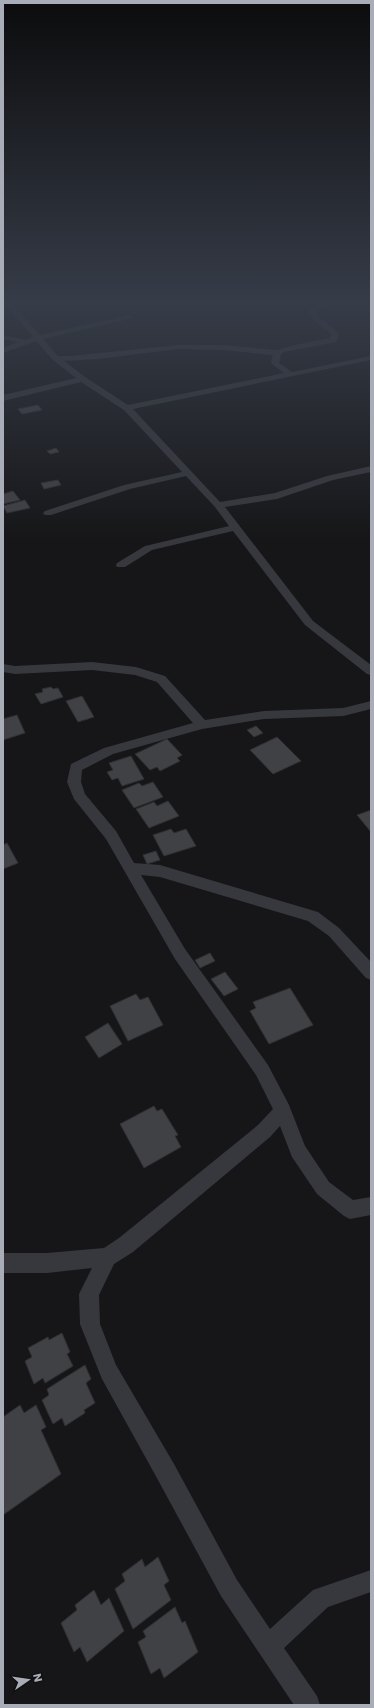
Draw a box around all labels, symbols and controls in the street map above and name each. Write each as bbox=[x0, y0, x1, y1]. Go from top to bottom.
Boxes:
north arrow bbox=[8, 1660, 48, 1700]
text: N bbox=[29, 1672, 46, 1684]

